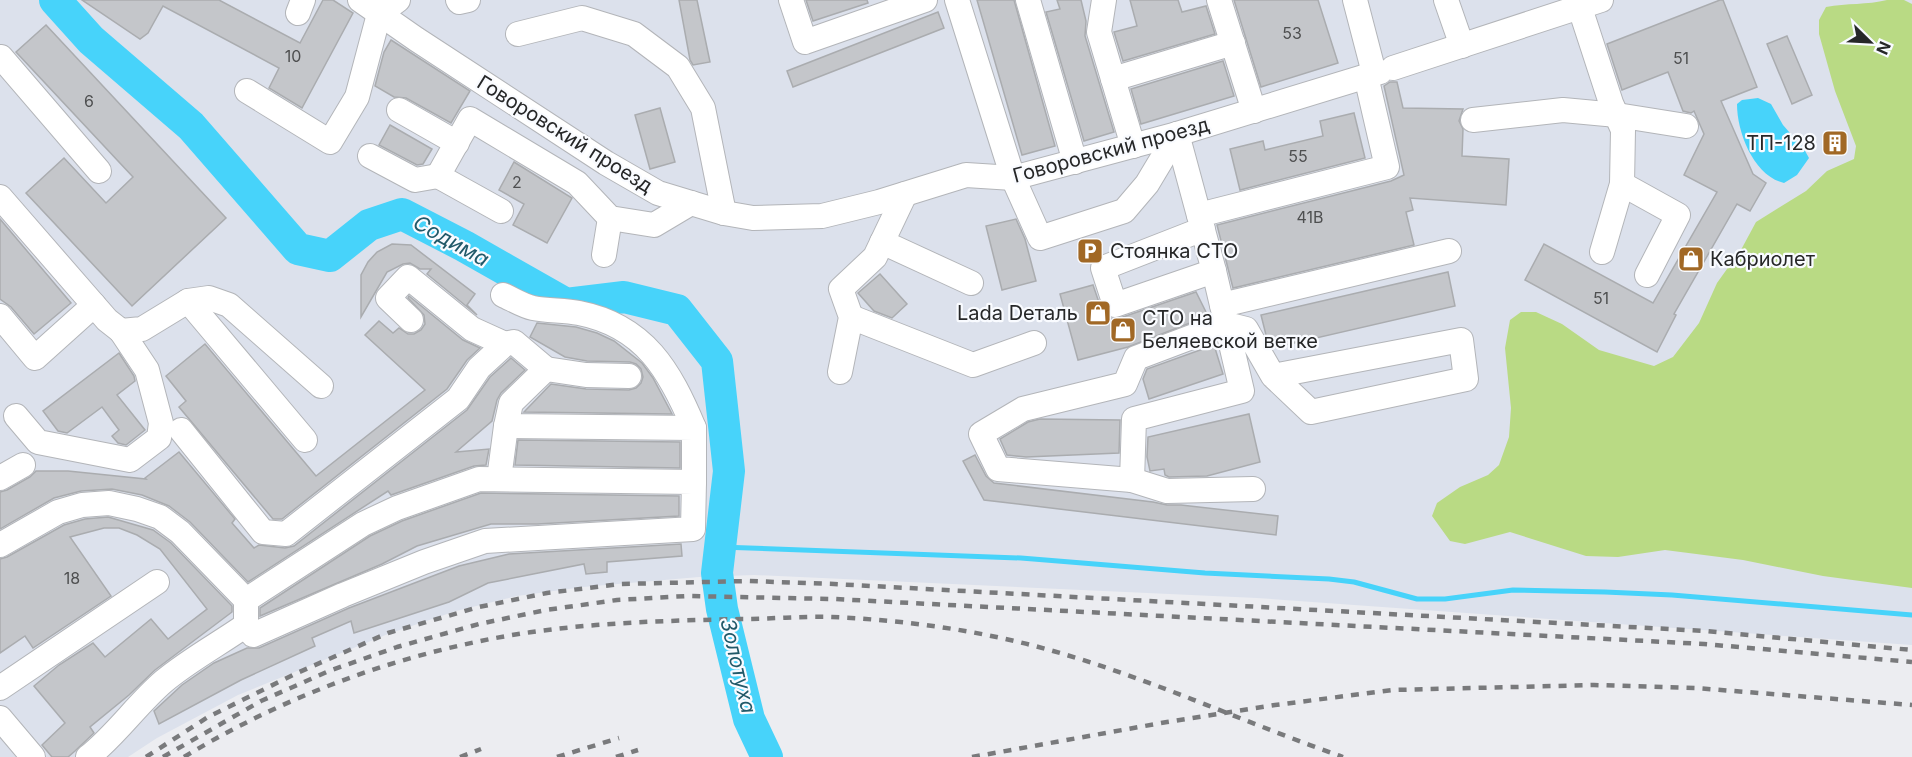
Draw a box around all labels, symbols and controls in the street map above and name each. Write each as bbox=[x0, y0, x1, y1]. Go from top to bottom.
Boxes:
north arrow bbox=[1840, 12, 1900, 72]
house number: 53 bbox=[1282, 23, 1302, 43]
text: N bbox=[1872, 38, 1895, 58]
house number: 10 bbox=[285, 46, 301, 66]
house number: 51 bbox=[1673, 48, 1689, 68]
street label: Говоровский проезд bbox=[473, 70, 657, 198]
house number: 6 bbox=[84, 91, 94, 111]
street label: Говоровский проезд bbox=[1010, 112, 1212, 188]
building icon: ТП-128 bbox=[1820, 128, 1850, 158]
place label: ТП-128 bbox=[1746, 131, 1816, 155]
house number: 55 bbox=[1288, 146, 1308, 166]
house number: 2 bbox=[512, 172, 522, 192]
house number: 41В bbox=[1297, 207, 1324, 227]
water label: Содима bbox=[409, 210, 494, 272]
parking icon: Стоянка СТО bbox=[1075, 236, 1105, 266]
place label: Стоянка СТО bbox=[1110, 239, 1238, 263]
shop icon: Кабриолет bbox=[1676, 244, 1706, 274]
place label: Кабриолет bbox=[1710, 247, 1816, 271]
house number: 51 bbox=[1593, 288, 1609, 308]
shop icon: Lada Dеталь bbox=[1083, 298, 1113, 328]
place label: Lada Dеталь bbox=[957, 301, 1078, 325]
place label: СТО на Беляевской ветке bbox=[1142, 306, 1318, 353]
shop icon: СТО на Беляевской ветке bbox=[1108, 315, 1138, 345]
house number: 18 bbox=[64, 568, 80, 588]
water label: Золотуха bbox=[715, 616, 762, 716]

